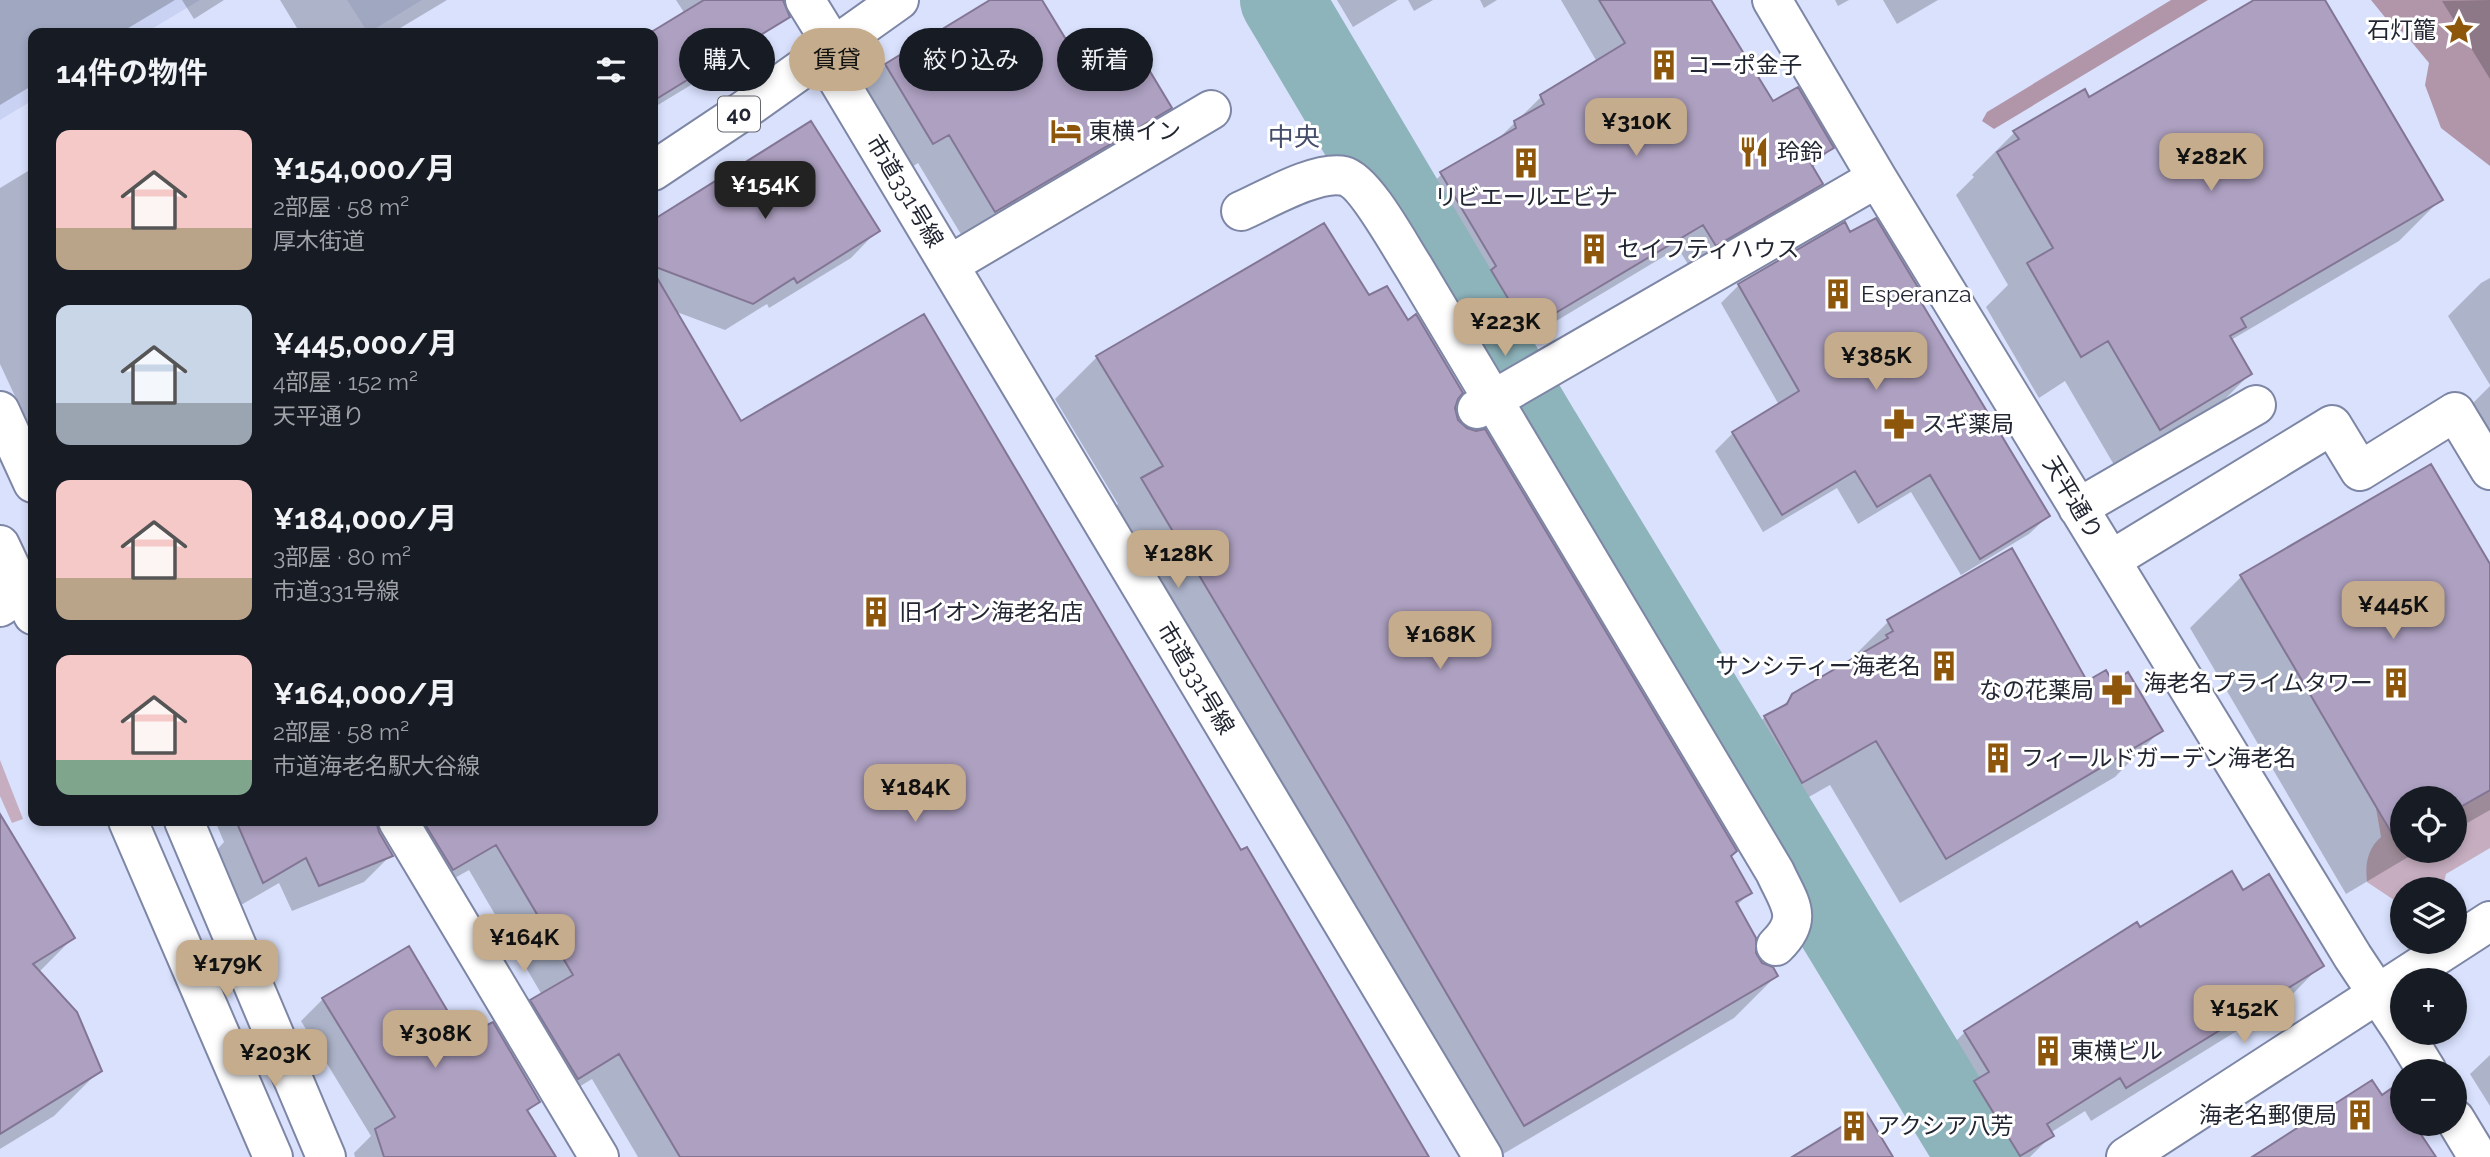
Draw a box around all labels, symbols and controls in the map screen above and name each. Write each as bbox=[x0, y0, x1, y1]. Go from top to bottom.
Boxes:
place icon: 石灯籠 bbox=[2442, 13, 2476, 47]
place label: 石灯籠 bbox=[2367, 16, 2436, 43]
chip: 購入 bbox=[679, 28, 775, 91]
chip: 賃貸 bbox=[789, 28, 885, 91]
chip: 絞り込み bbox=[899, 28, 1043, 91]
chip: 新着 bbox=[1057, 28, 1153, 91]
building icon: コーポ金子 bbox=[1647, 48, 1681, 82]
icon: filters bbox=[592, 51, 630, 89]
place label: コーポ金子 bbox=[1687, 51, 1802, 78]
text: 14件の物件 bbox=[56, 55, 208, 90]
road number: 40 bbox=[718, 96, 760, 132]
pin: ¥310K bbox=[1587, 99, 1685, 158]
text: ¥310K bbox=[1601, 107, 1671, 134]
hotel icon: 東横イン bbox=[1049, 114, 1083, 148]
place label: 東横イン bbox=[1089, 117, 1181, 144]
district label: 中央 bbox=[1268, 122, 1320, 152]
street label: 市道331号線 bbox=[861, 130, 950, 252]
pin: ¥282K bbox=[2162, 134, 2260, 193]
restaurant icon: 玲鈴 bbox=[1737, 135, 1771, 169]
place label: 玲鈴 bbox=[1777, 138, 1823, 165]
text: ¥282K bbox=[2175, 142, 2247, 169]
building icon: リビエールエビナ bbox=[1509, 146, 1543, 180]
text: ¥154,000/月 bbox=[273, 151, 456, 186]
icon: home bbox=[112, 158, 196, 242]
pin: ¥154K bbox=[716, 162, 814, 221]
text: ¥154K bbox=[730, 170, 800, 197]
place label: リビエールエビナ bbox=[1434, 183, 1618, 210]
text: 2部屋 · 58 m² bbox=[273, 193, 409, 220]
text: 厚木街道 bbox=[273, 227, 365, 254]
building icon: セイフティハウス bbox=[1577, 232, 1611, 266]
place label: セイフティハウス bbox=[1617, 235, 1800, 262]
building icon: Esperanza bbox=[1821, 277, 1855, 311]
place label: Esperanza bbox=[1861, 280, 1972, 307]
pin: ¥223K bbox=[1456, 298, 1554, 358]
text: ¥223K bbox=[1470, 307, 1540, 334]
text: ¥445,000/月 bbox=[273, 326, 458, 361]
pin: ¥385K bbox=[1827, 332, 1925, 392]
icon: home bbox=[112, 333, 196, 417]
text: ¥385K bbox=[1840, 341, 1912, 368]
text: 4部屋 · 152 m² bbox=[273, 368, 418, 395]
text: 天平通り bbox=[273, 402, 365, 429]
pharmacy icon: スギ薬局 bbox=[1882, 407, 1916, 441]
place label: スギ薬局 bbox=[1922, 410, 2014, 437]
street label: 天平通り bbox=[2038, 451, 2109, 544]
text: ¥184,000/月 bbox=[273, 501, 457, 536]
icon: home bbox=[112, 508, 196, 592]
pin: ¥128K bbox=[1129, 530, 1227, 590]
text: ¥128K bbox=[1143, 539, 1213, 566]
text: 3部屋 · 80 m² bbox=[273, 543, 411, 570]
text: 市道331号線 bbox=[273, 577, 399, 604]
pin: ¥445K bbox=[2344, 582, 2442, 641]
text: ¥445K bbox=[2358, 590, 2428, 617]
building icon: 旧イオン海老名店 bbox=[859, 595, 893, 629]
place label: 旧イオン海老名店 bbox=[899, 598, 1083, 625]
pin: ¥168K bbox=[1391, 612, 1489, 671]
street label: 市道331号線 bbox=[1152, 617, 1241, 739]
text: ¥168K bbox=[1405, 620, 1475, 647]
building icon: サンシティー海老名 bbox=[1927, 649, 1961, 683]
place label: サンシティー海老名 bbox=[1715, 652, 1921, 679]
building icon: 海老名プライムタワー bbox=[2379, 666, 2413, 700]
place label: 海老名プライムタワー bbox=[2143, 669, 2373, 696]
pharmacy icon: なの花薬局 bbox=[2100, 673, 2134, 707]
text: ¥164,000/月 bbox=[273, 676, 457, 711]
place label: なの花薬局 bbox=[1979, 676, 2094, 703]
icon: home bbox=[112, 683, 196, 767]
text: 2部屋 · 58 m² bbox=[273, 718, 409, 745]
building icon: フィールドガーデン海老名 bbox=[1981, 741, 2015, 775]
place label: フィールドガーデン海老名 bbox=[2021, 744, 2297, 771]
text: 市道海老名駅大谷線 bbox=[273, 752, 480, 779]
pin: ¥184K bbox=[866, 764, 964, 824]
text: ¥184K bbox=[880, 773, 950, 800]
map controls bbox=[2390, 786, 2467, 1136]
button: locate bbox=[2390, 786, 2467, 863]
button: layers bbox=[2390, 877, 2467, 954]
pin: ¥164K bbox=[475, 914, 573, 974]
text: ¥164K bbox=[489, 923, 559, 950]
pin: ¥179K bbox=[178, 940, 276, 1000]
text: ¥179K bbox=[192, 949, 262, 976]
button: + bbox=[2390, 968, 2467, 1045]
pin: ¥152K bbox=[2195, 986, 2293, 1045]
text: ¥152K bbox=[2210, 994, 2278, 1021]
pin: ¥308K bbox=[386, 1010, 484, 1070]
text: ¥308K bbox=[399, 1019, 471, 1046]
pin: ¥203K bbox=[226, 1030, 324, 1089]
building icon: 東横ビル bbox=[2031, 1034, 2065, 1068]
place label: 東横ビル bbox=[2071, 1037, 2163, 1064]
text: ¥203K bbox=[239, 1038, 311, 1065]
button: − bbox=[2390, 1059, 2467, 1136]
building icon: 海老名郵便局 bbox=[2343, 1098, 2377, 1132]
place label: 海老名郵便局 bbox=[2199, 1101, 2337, 1128]
building icon: アクシア八芳 bbox=[1837, 1109, 1871, 1143]
place label: アクシア八芳 bbox=[1877, 1112, 2014, 1139]

